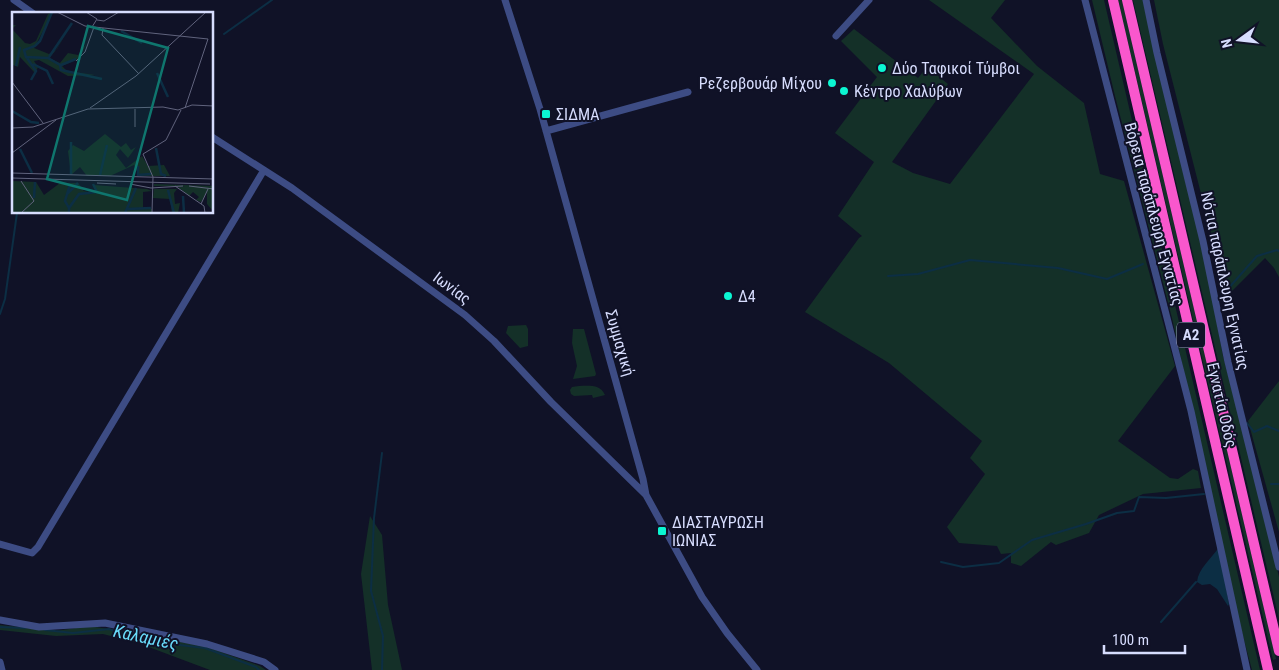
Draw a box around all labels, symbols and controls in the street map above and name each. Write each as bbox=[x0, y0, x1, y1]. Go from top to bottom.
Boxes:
inset map bbox=[12, 12, 214, 214]
north arrow bbox=[1214, 15, 1264, 65]
text: N bbox=[1218, 37, 1235, 50]
place label: Δύο Ταφικοί Τύμβοι bbox=[892, 59, 1020, 78]
marker: Δύο Ταφικοί Τύμβοι bbox=[876, 62, 888, 74]
place label: Ρεζερβουάρ Μίχου bbox=[699, 74, 822, 93]
marker: Ρεζερβουάρ Μίχου bbox=[826, 77, 838, 89]
place label: Κέντρο Χαλύβων bbox=[854, 82, 963, 101]
marker: Κέντρο Χαλύβων bbox=[838, 85, 850, 97]
place label: ΣΙΔΜΑ bbox=[556, 105, 599, 124]
marker: ΣΙΔΜΑ bbox=[540, 108, 552, 120]
street label: Βόρεια παράπλευρη Εγνατίας bbox=[1120, 120, 1188, 308]
street label: Νότια παράπλευρη Εγνατίας bbox=[1197, 190, 1253, 372]
street label: Ιωνίας bbox=[429, 268, 475, 308]
place label: Δ4 bbox=[738, 287, 756, 306]
marker: Δ4 bbox=[722, 290, 734, 302]
street label: Συμμαχική bbox=[601, 308, 639, 378]
road number: Α2 bbox=[1177, 322, 1205, 348]
street label: Εγνατία Οδός bbox=[1203, 361, 1241, 449]
place label: ΔΙΑΣΤΑΥΡΩΣΗ ΙΩΝΙΑΣ bbox=[672, 513, 764, 550]
marker: ΔΙΑΣΤΑΥΡΩΣΗ ΙΩΝΙΑΣ bbox=[656, 525, 668, 537]
water label: Καλαμιές bbox=[112, 620, 180, 654]
scale bar bbox=[1104, 622, 1185, 654]
text: 100 m bbox=[1112, 631, 1149, 649]

